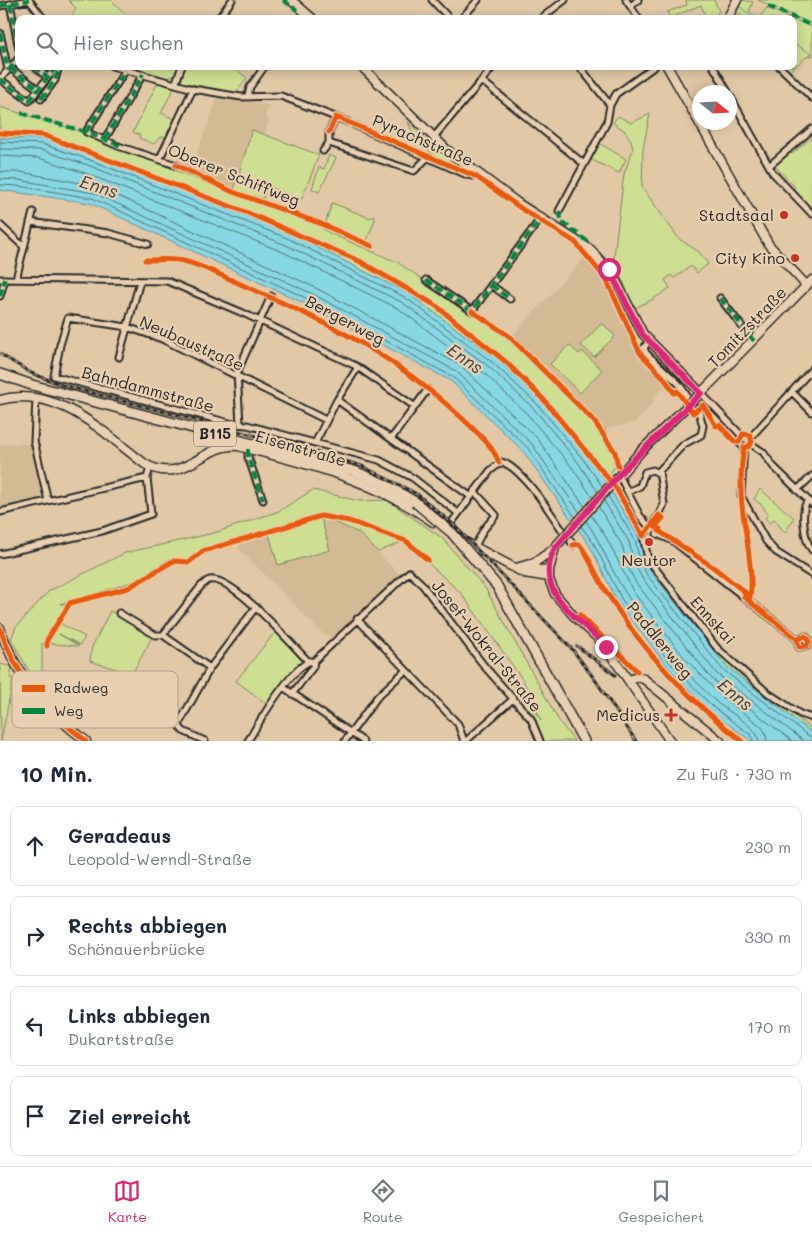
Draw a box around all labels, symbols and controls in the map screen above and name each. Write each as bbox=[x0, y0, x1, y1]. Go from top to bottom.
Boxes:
search box bbox=[15, 15, 797, 70]
icon: search bbox=[33, 29, 61, 57]
text: Hier suchen bbox=[73, 30, 184, 55]
north arrow bbox=[692, 85, 737, 130]
street label: Pyrachstraße bbox=[370, 109, 477, 170]
street label: Oberer Schiffweg bbox=[165, 139, 303, 211]
water label: Enns bbox=[77, 169, 121, 203]
place label: Stadtsaal bbox=[699, 204, 774, 225]
marker: Stadtsaal bbox=[778, 209, 790, 221]
place label: City Kino bbox=[715, 247, 785, 268]
marker: City Kino bbox=[789, 252, 801, 264]
route start bbox=[598, 258, 621, 281]
street label: Tomitzstraße bbox=[703, 282, 791, 372]
street label: Bergerweg bbox=[302, 290, 388, 349]
street label: Neubaustraße bbox=[137, 310, 248, 375]
water label: Enns bbox=[443, 337, 488, 379]
street label: Bahndammstraße bbox=[80, 361, 217, 416]
road number: B115 bbox=[194, 422, 236, 446]
street label: Eisenstraße bbox=[253, 425, 349, 470]
marker: Neutor bbox=[643, 536, 655, 548]
place label: Neutor bbox=[621, 549, 677, 570]
street label: Josef-Wokral-Straße bbox=[428, 575, 547, 716]
street label: Ennskai bbox=[686, 591, 741, 648]
street label: Paddlerweg bbox=[623, 597, 698, 683]
route end bbox=[595, 636, 618, 659]
legend bbox=[12, 671, 178, 728]
water label: Enns bbox=[713, 673, 758, 716]
text: Radweg bbox=[54, 678, 108, 697]
text: Weg bbox=[54, 701, 83, 720]
place label: Medicus bbox=[596, 704, 660, 725]
marker: Medicus bbox=[664, 708, 678, 722]
text: 10 Min. bbox=[20, 760, 93, 787]
text: Zu Fuß · 730 m bbox=[676, 763, 792, 784]
text: Geradeaus bbox=[68, 823, 171, 848]
icon: ahead bbox=[21, 832, 49, 860]
text: 230 m bbox=[745, 836, 791, 857]
text: Leopold-Werndl-Straße bbox=[68, 848, 252, 869]
text: Rechts abbiegen bbox=[68, 913, 227, 938]
icon: right bbox=[21, 922, 49, 950]
text: 330 m bbox=[745, 926, 791, 947]
text: Schönauerbrücke bbox=[68, 938, 205, 959]
text: Links abbiegen bbox=[68, 1003, 210, 1028]
icon: left bbox=[21, 1012, 49, 1040]
text: 170 m bbox=[747, 1016, 791, 1037]
text: Dukartstraße bbox=[68, 1028, 174, 1049]
icon: arrive bbox=[21, 1102, 49, 1130]
text: Ziel erreicht bbox=[68, 1104, 191, 1129]
tab: Karte bbox=[108, 1177, 147, 1226]
tab: Route bbox=[363, 1177, 403, 1226]
tab: Gespeichert bbox=[619, 1177, 704, 1226]

